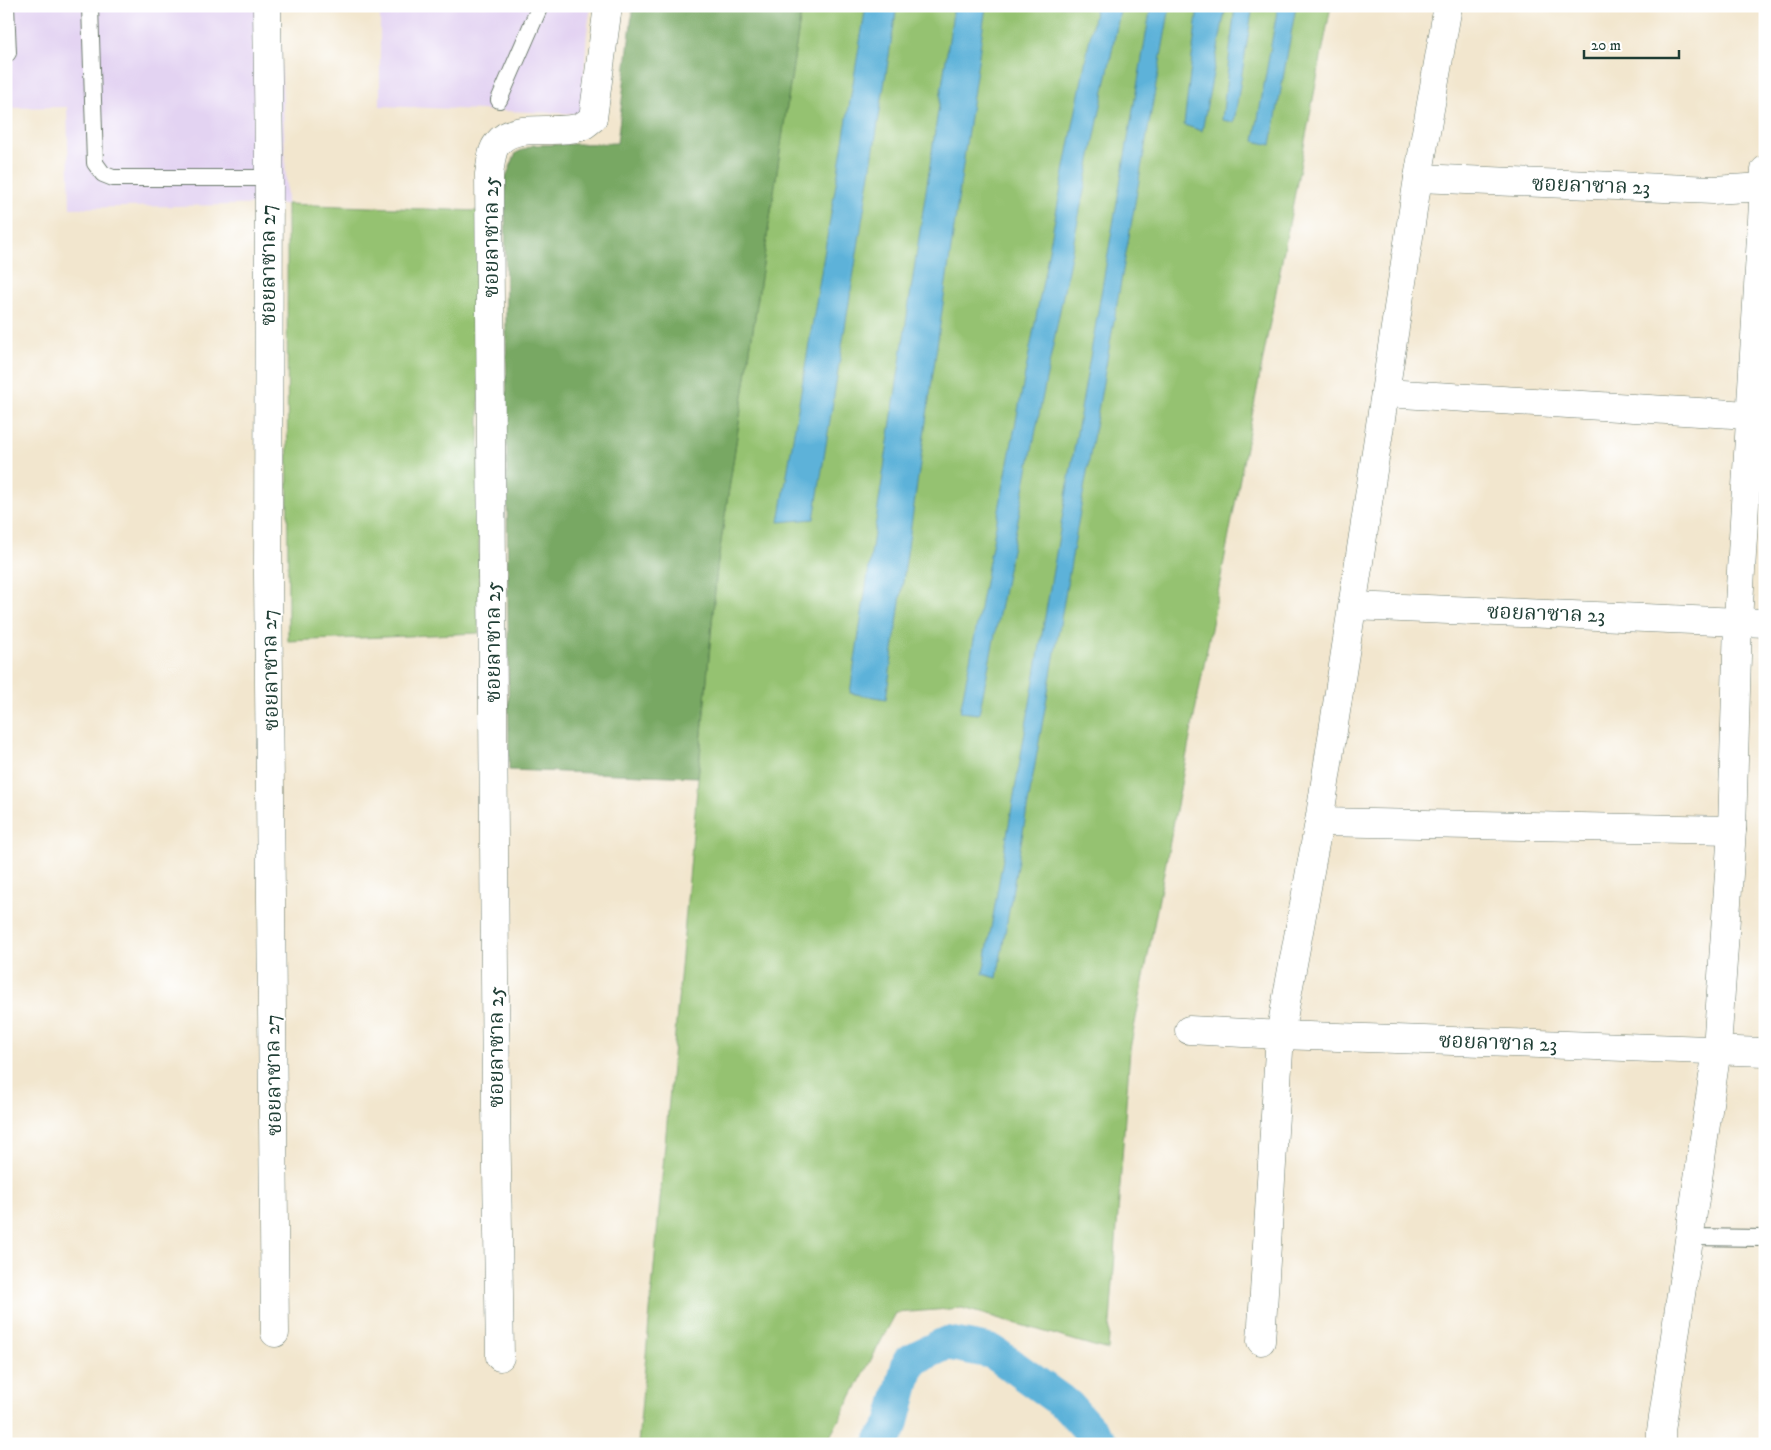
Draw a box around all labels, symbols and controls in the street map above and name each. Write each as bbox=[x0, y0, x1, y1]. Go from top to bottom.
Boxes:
scale bar bbox=[1584, 28, 1678, 60]
text: 20 m bbox=[1591, 36, 1621, 55]
street label: ซอยลาซาล 23 bbox=[1531, 171, 1651, 201]
street label: ซอยลาซาล 25 bbox=[479, 176, 505, 298]
street label: ซอยลาซาล 27 bbox=[256, 204, 282, 326]
street label: ซอยลาซาล 25 bbox=[481, 581, 507, 703]
street label: ซอยลาซาล 23 bbox=[1486, 599, 1606, 629]
street label: ซอยลาซาล 27 bbox=[257, 609, 285, 731]
street label: ซอยลาซาล 25 bbox=[484, 986, 510, 1108]
street label: ซอยลาซาล 27 bbox=[260, 1014, 288, 1136]
street label: ซอยลาซาล 23 bbox=[1438, 1028, 1558, 1058]

